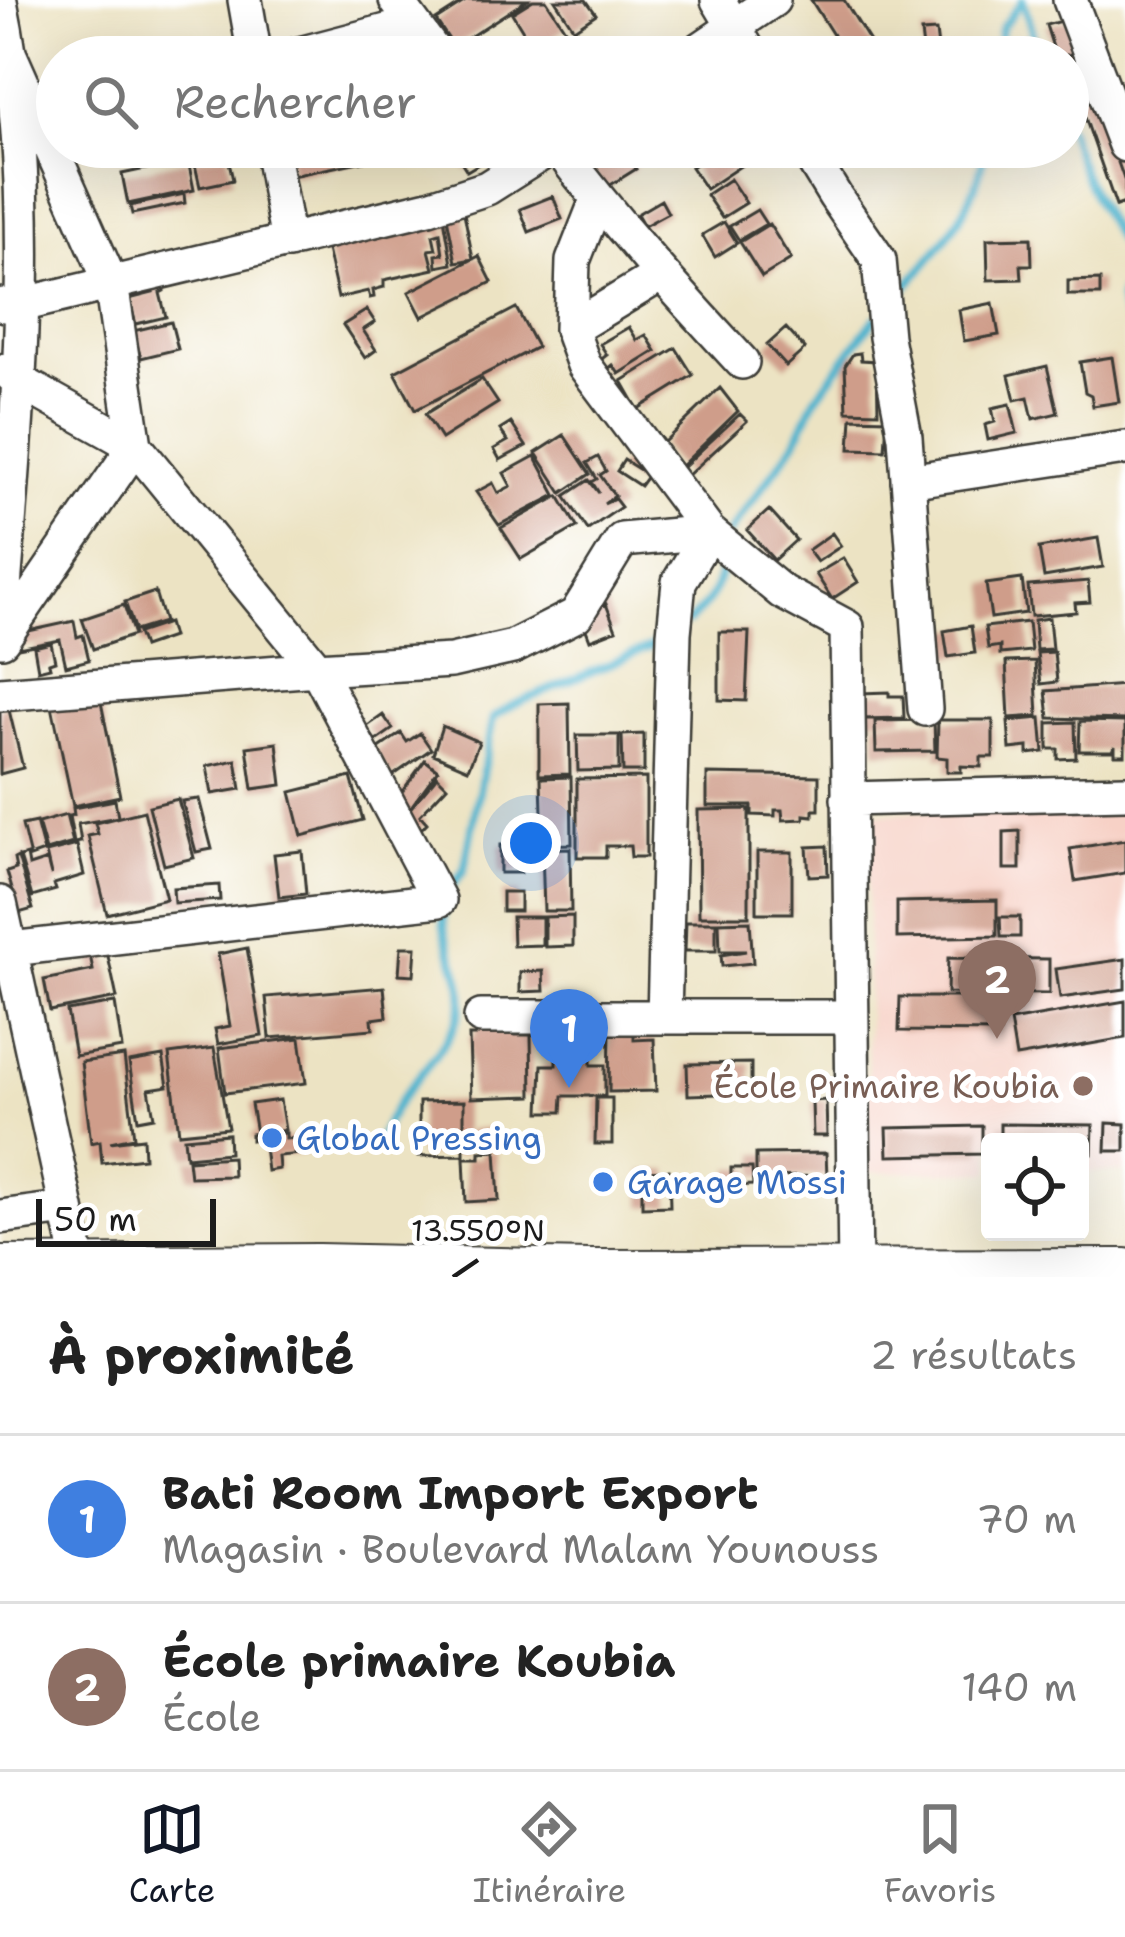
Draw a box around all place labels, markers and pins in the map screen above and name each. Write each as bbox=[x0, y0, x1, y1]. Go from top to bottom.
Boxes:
pin: 2 bbox=[958, 940, 1036, 1039]
pin: 1 bbox=[530, 989, 608, 1088]
place label: École Primaire Koubia bbox=[713, 1064, 1059, 1109]
marker: École Primaire Koubia bbox=[1070, 1073, 1096, 1099]
place label: Global Pressing bbox=[296, 1116, 542, 1161]
marker: Global Pressing bbox=[259, 1125, 285, 1151]
place label: Garage Mossi bbox=[627, 1160, 847, 1205]
marker: Garage Mossi bbox=[590, 1169, 616, 1195]

